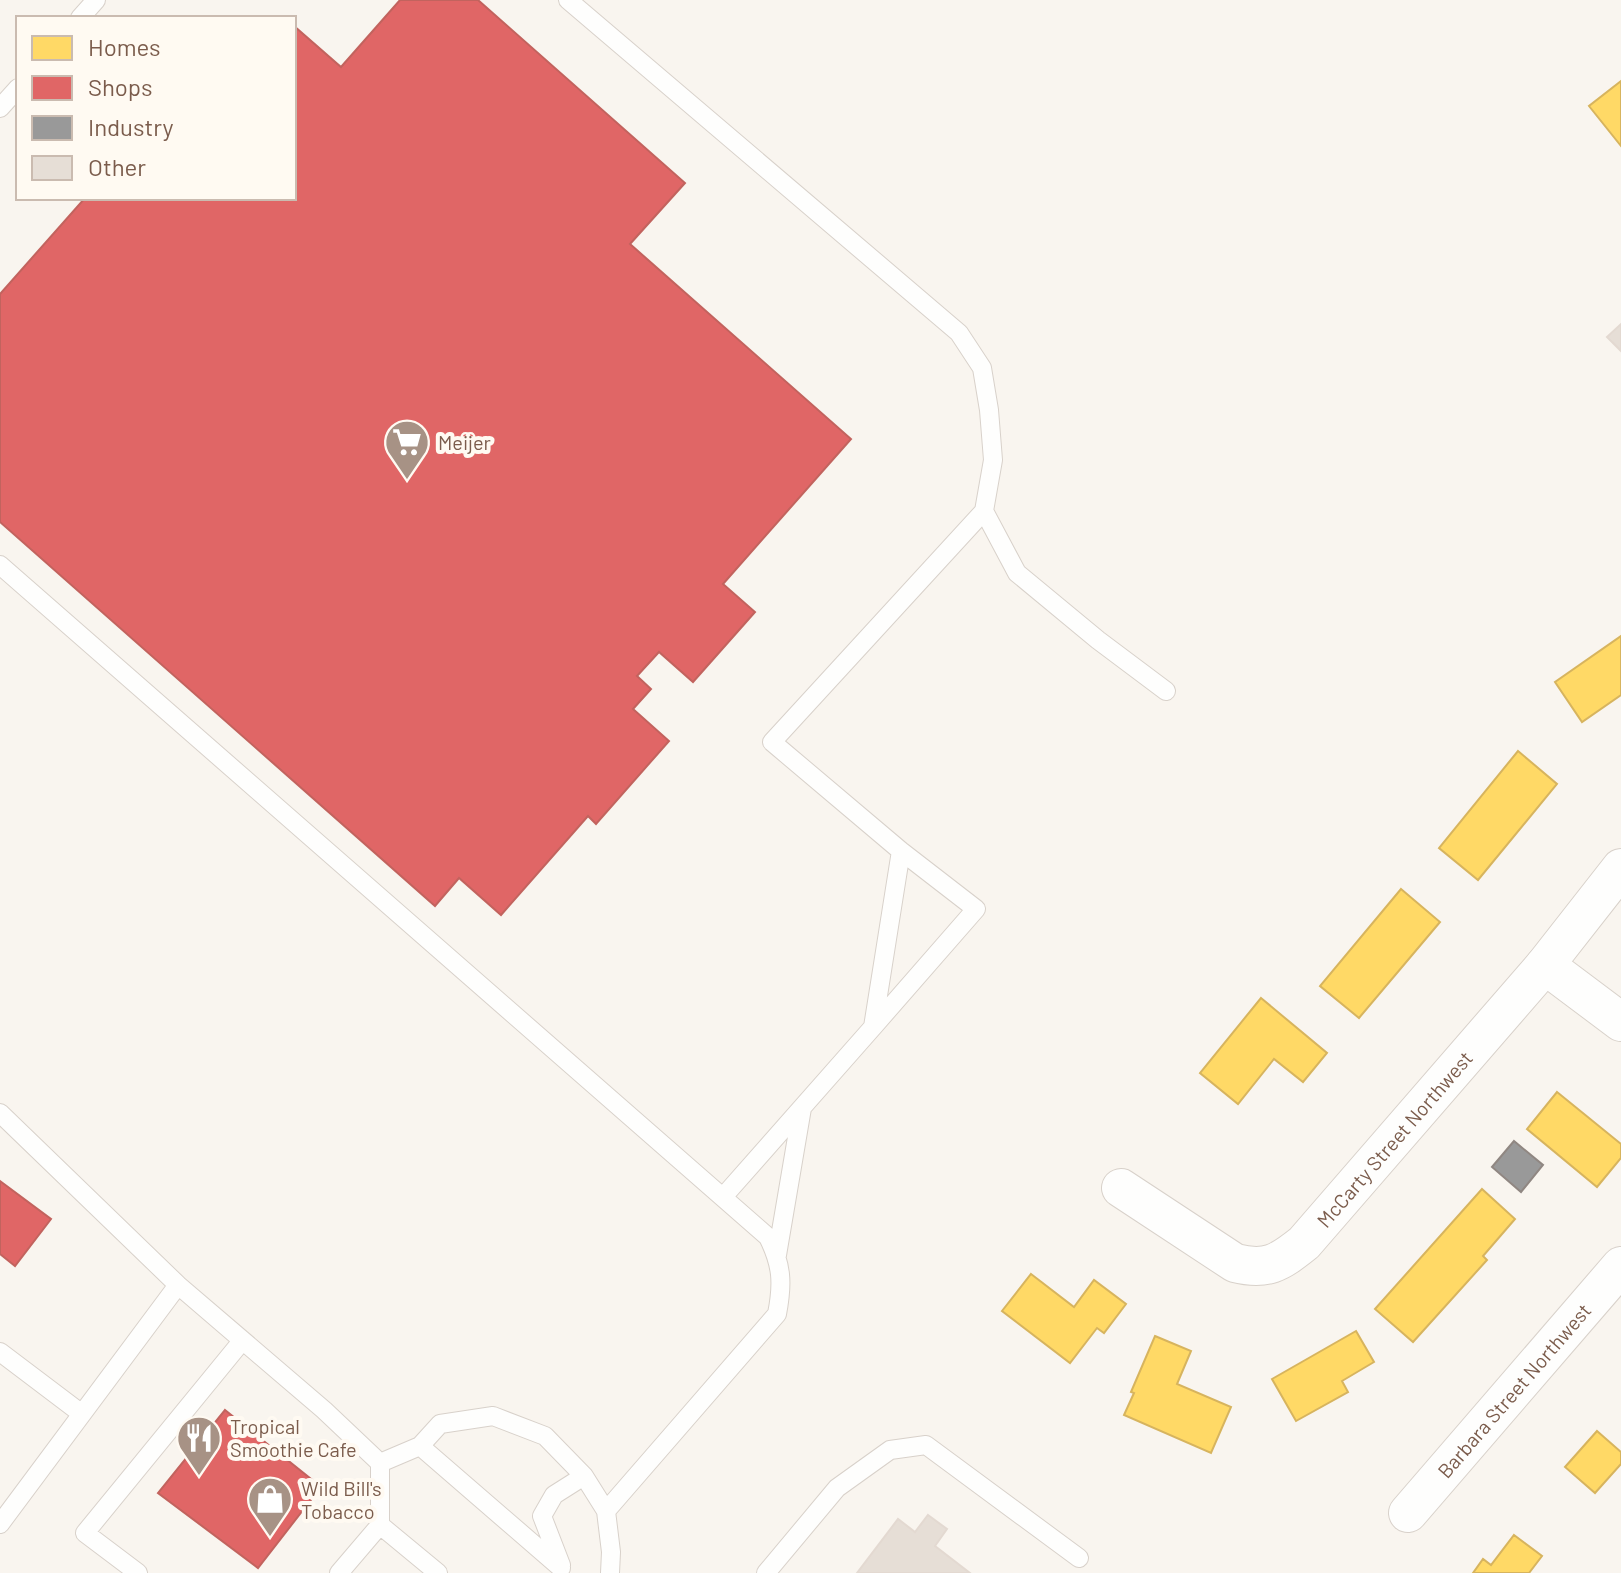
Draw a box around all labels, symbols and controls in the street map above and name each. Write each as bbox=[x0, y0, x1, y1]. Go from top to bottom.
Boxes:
legend bbox=[16, 16, 296, 200]
text: Homes bbox=[88, 32, 161, 61]
text: Shops bbox=[88, 72, 153, 101]
text: Industry bbox=[88, 112, 174, 141]
text: Other bbox=[88, 152, 146, 181]
supermarket icon: Meijer bbox=[383, 418, 431, 481]
place label: Meijer bbox=[438, 430, 491, 454]
street label: McCarty Street Northwest bbox=[1312, 1046, 1477, 1232]
street label: Barbara Street Northwest bbox=[1432, 1298, 1596, 1482]
restaurant icon: Tropical Smoothie Cafe bbox=[175, 1414, 223, 1477]
place label: Tropical Smoothie Cafe bbox=[230, 1414, 357, 1461]
shop icon: Wild Bill's Tobacco bbox=[246, 1475, 294, 1538]
place label: Wild Bill's Tobacco bbox=[301, 1476, 382, 1523]

